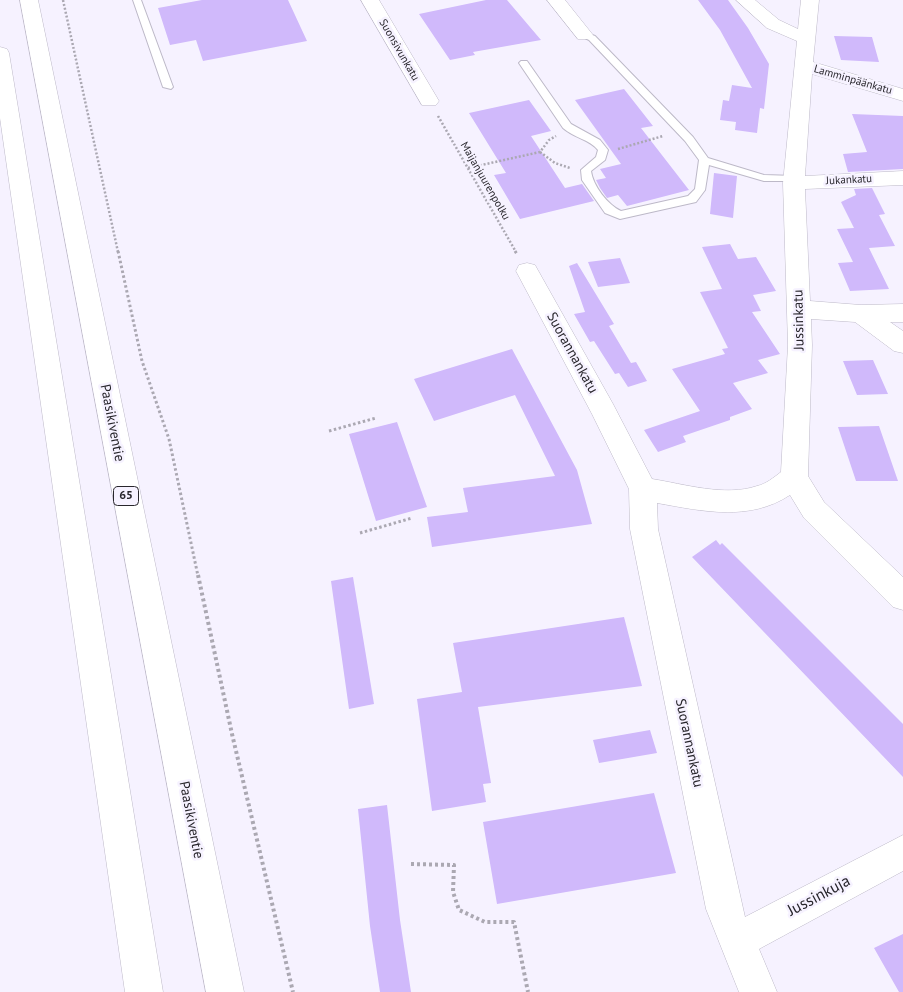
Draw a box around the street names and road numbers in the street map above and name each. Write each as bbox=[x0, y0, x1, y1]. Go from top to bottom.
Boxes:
street label: Suonsivunkatu bbox=[376, 17, 422, 83]
street label: Lamminpäänkatu bbox=[812, 62, 894, 98]
street label: Maijanjuurenpolku bbox=[457, 140, 513, 222]
street label: Jukankatu bbox=[826, 172, 872, 188]
street label: Jussinkatu bbox=[790, 289, 808, 351]
street label: Suorannankatu bbox=[543, 310, 601, 396]
street label: Paasikiventie bbox=[96, 383, 128, 463]
road number: 65 bbox=[114, 486, 138, 506]
street label: Suorannankatu bbox=[671, 697, 707, 789]
street label: Paasikiventie bbox=[175, 780, 207, 860]
street label: Jussinkuja bbox=[784, 871, 854, 921]

